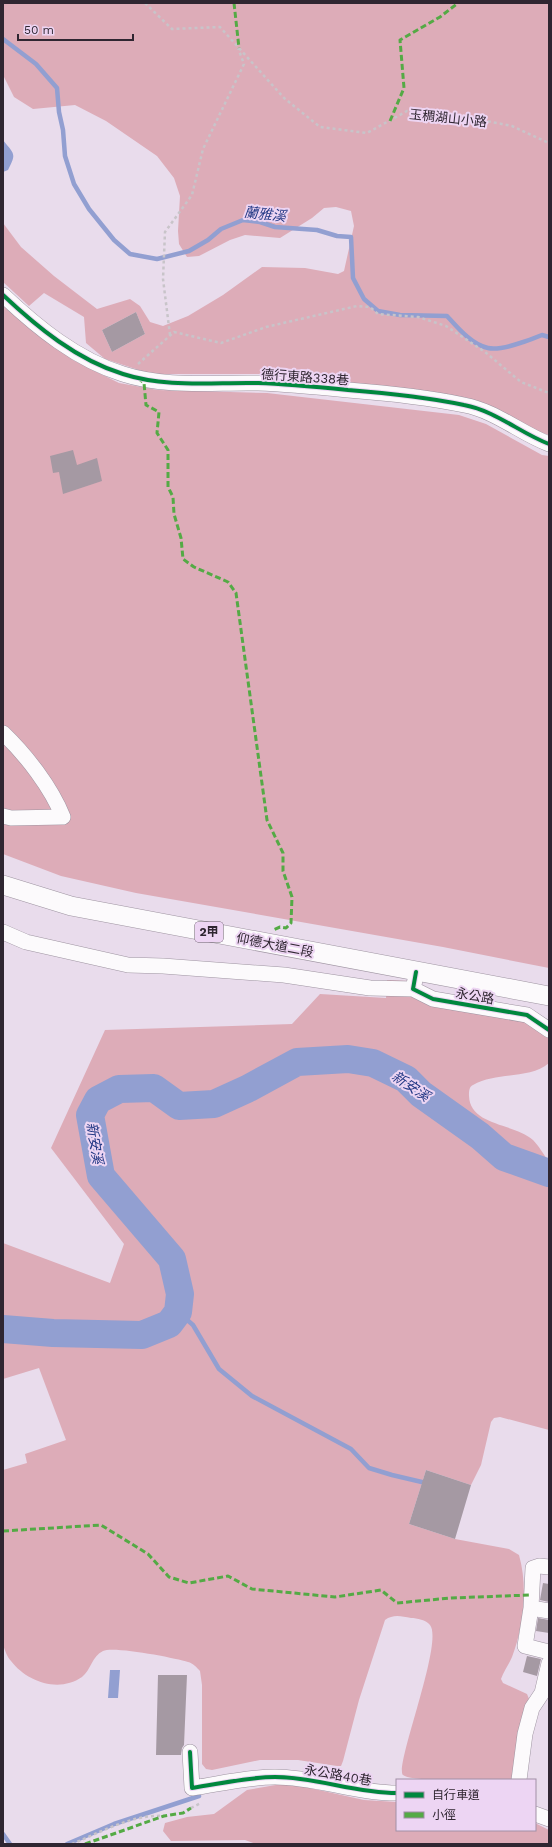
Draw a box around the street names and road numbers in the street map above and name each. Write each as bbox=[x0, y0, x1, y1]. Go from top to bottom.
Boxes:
street label: 玉稠湖山小路 bbox=[408, 106, 488, 130]
street label: 德行東路338巷 bbox=[260, 366, 350, 388]
road number: 2甲 bbox=[195, 922, 223, 942]
street label: 仰德大道二段 bbox=[235, 930, 315, 960]
street label: 永公路 bbox=[454, 985, 496, 1007]
street label: 永公路40巷 bbox=[303, 1762, 373, 1788]

